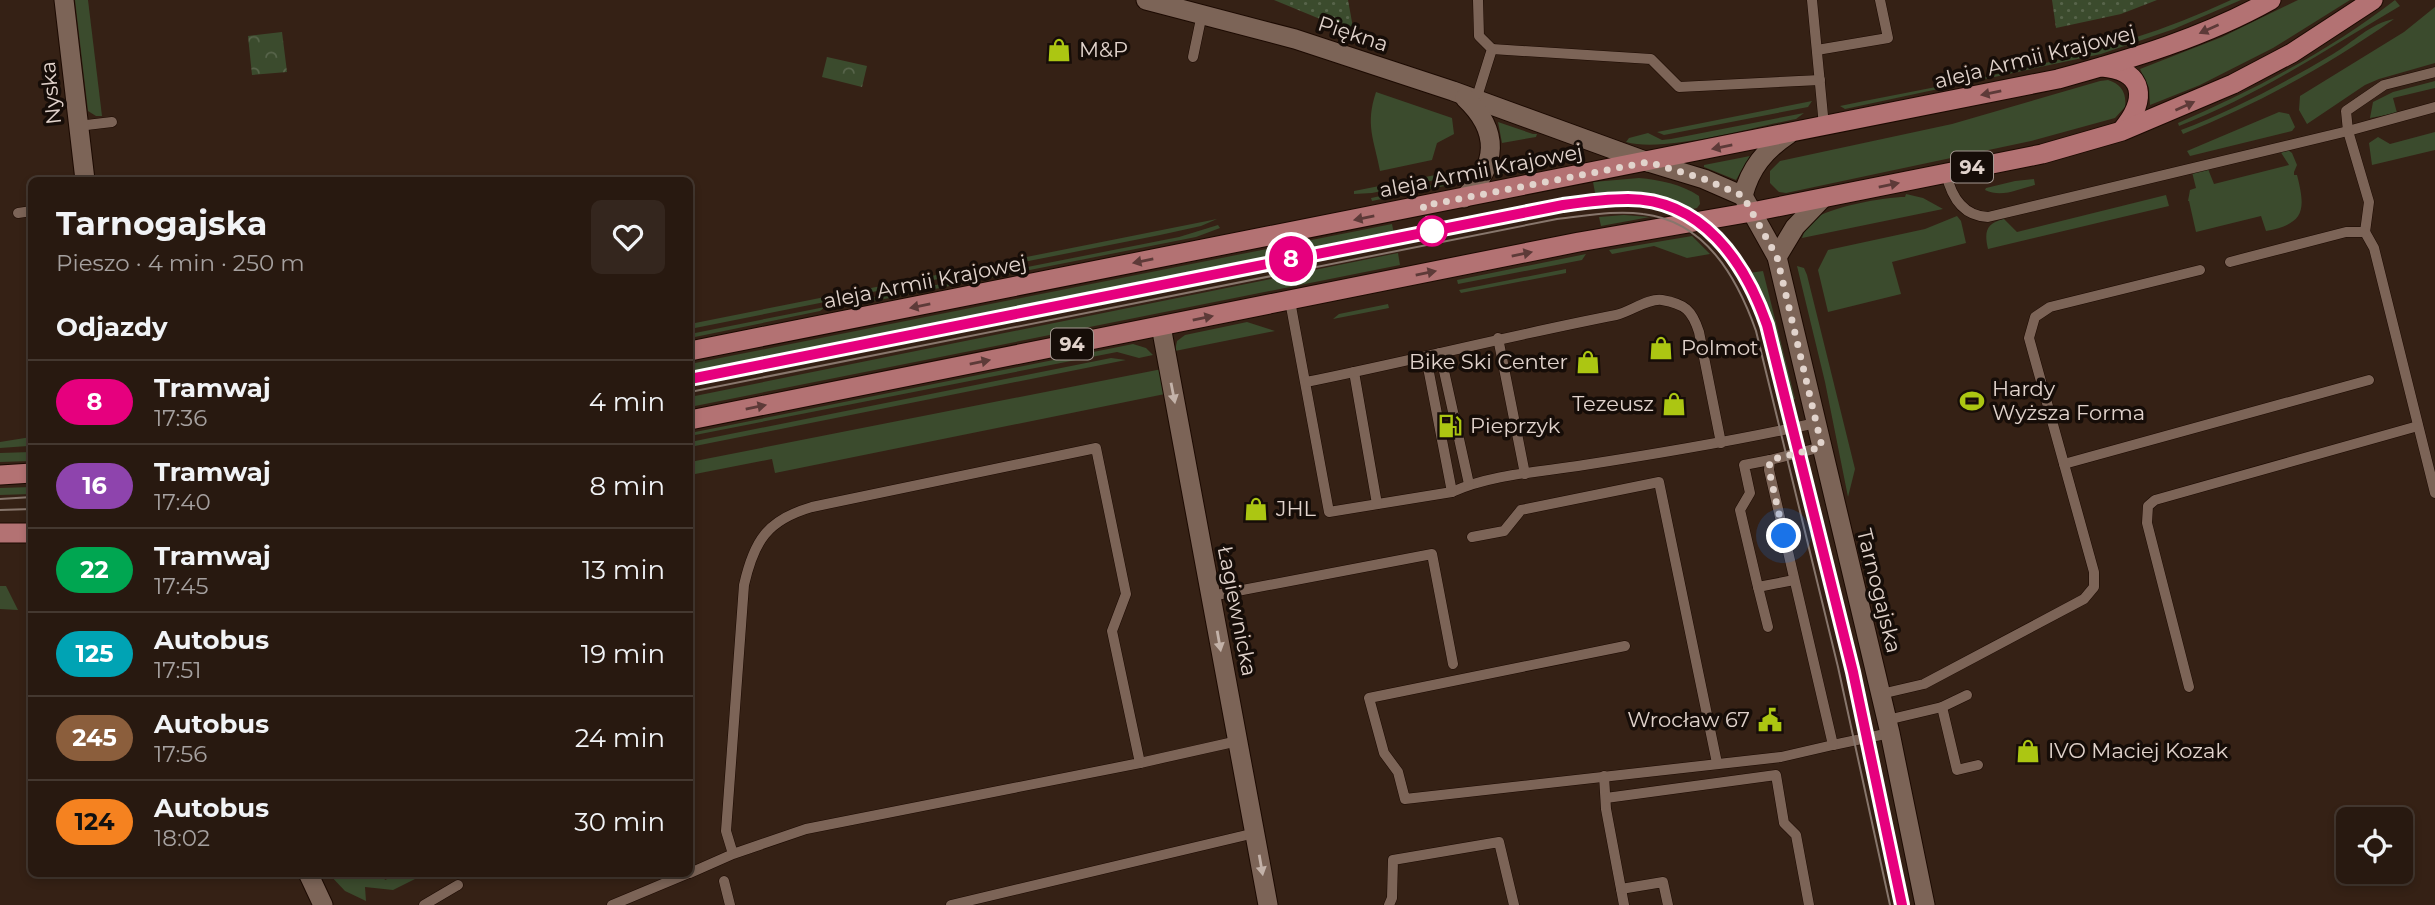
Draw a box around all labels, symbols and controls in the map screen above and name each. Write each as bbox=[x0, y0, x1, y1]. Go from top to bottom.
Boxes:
street label: Piękna bbox=[1315, 10, 1391, 57]
street label: aleja Armii Krajowej bbox=[1932, 19, 2138, 94]
one-way arrow bbox=[2199, 23, 2219, 35]
shop icon: M&P bbox=[1045, 36, 1073, 64]
place label: M&P bbox=[1079, 37, 1128, 62]
street label: Nyska bbox=[35, 60, 66, 126]
one-way arrow bbox=[1980, 88, 2002, 99]
one-way arrow bbox=[2175, 100, 2195, 112]
street label: aleja Armii Krajowej bbox=[1377, 139, 1585, 202]
one-way arrow bbox=[1711, 142, 1733, 153]
road number: 94 bbox=[1951, 152, 1993, 182]
one-way arrow bbox=[1878, 179, 1900, 190]
button: heart bbox=[591, 200, 665, 274]
text: Tarnogajska bbox=[56, 203, 267, 243]
one-way arrow bbox=[1353, 212, 1375, 223]
unlabelled marker bbox=[1417, 216, 1447, 246]
line badge: 8 bbox=[1268, 236, 1314, 282]
text: 8 bbox=[1283, 244, 1299, 273]
one-way arrow bbox=[1511, 248, 1533, 259]
text: Pieszo · 4 min · 250 m bbox=[56, 249, 305, 277]
street label: aleja Armii Krajowej bbox=[821, 250, 1029, 313]
one-way arrow bbox=[1132, 256, 1154, 267]
one-way arrow bbox=[1415, 267, 1437, 278]
one-way arrow bbox=[909, 300, 931, 311]
text: Odjazdy bbox=[56, 311, 167, 343]
one-way arrow bbox=[1192, 312, 1214, 323]
road number: 94 bbox=[1051, 328, 1093, 360]
shop icon: Polmot bbox=[1647, 334, 1675, 362]
place label: Polmot bbox=[1681, 335, 1759, 360]
shop icon: Bike Ski Center bbox=[1574, 348, 1602, 376]
place label: Bike Ski Center bbox=[1409, 349, 1568, 374]
one-way arrow bbox=[969, 357, 991, 368]
text: Tramwaj bbox=[154, 372, 271, 404]
place label: Hardy Wyższa Forma bbox=[1992, 376, 2145, 425]
one-way arrow bbox=[1168, 382, 1179, 404]
text: 4 min bbox=[589, 386, 665, 418]
text: 8 bbox=[87, 387, 102, 416]
sports icon: Hardy Wyższa Forma bbox=[1958, 387, 1986, 415]
shop icon: Tezeusz bbox=[1660, 390, 1688, 418]
place label: Tezeusz bbox=[1572, 391, 1654, 416]
one-way arrow bbox=[745, 401, 767, 412]
text: 17:36 bbox=[154, 404, 207, 432]
fuel station icon: Pieprzyk bbox=[1436, 412, 1464, 440]
place label: Pieprzyk bbox=[1470, 413, 1561, 438]
text: Tramwaj bbox=[154, 456, 271, 488]
text: 8 min bbox=[589, 470, 665, 502]
text: 16 bbox=[82, 471, 107, 500]
text: 17:40 bbox=[154, 488, 211, 516]
shop icon: JHL bbox=[1242, 495, 1270, 523]
place label: JHL bbox=[1275, 496, 1317, 521]
your location bbox=[1766, 518, 1801, 553]
street label: Tarnogajska bbox=[1852, 526, 1907, 656]
text: Tramwaj bbox=[154, 540, 271, 572]
street label: Łagiewnicka bbox=[1213, 544, 1262, 678]
text: 13 min bbox=[582, 554, 665, 586]
text: 22 bbox=[80, 555, 109, 584]
text: 17:45 bbox=[154, 572, 208, 600]
text: Autobus bbox=[154, 624, 269, 656]
one-way arrow bbox=[1214, 630, 1225, 652]
text: 19 min bbox=[581, 638, 665, 670]
text: 125 bbox=[76, 639, 113, 668]
text: 17:51 bbox=[154, 656, 202, 684]
public building icon: Wrocław 67 bbox=[1756, 706, 1784, 734]
place label: Wrocław 67 bbox=[1627, 707, 1750, 732]
text: Autobus bbox=[154, 708, 269, 740]
text: 24 min bbox=[575, 722, 665, 754]
text: 245 bbox=[72, 723, 117, 752]
shop icon: IVO Maciej Kozak bbox=[2014, 737, 2042, 765]
place label: IVO Maciej Kozak bbox=[2048, 738, 2228, 763]
text: 17:56 bbox=[154, 740, 207, 768]
text: Autobus bbox=[154, 792, 269, 824]
text: 30 min bbox=[574, 806, 665, 838]
text: 124 bbox=[75, 807, 114, 836]
map controls bbox=[2336, 807, 2413, 884]
button: locate bbox=[2336, 807, 2413, 884]
text: 18:02 bbox=[154, 824, 210, 852]
one-way arrow bbox=[1255, 854, 1266, 876]

